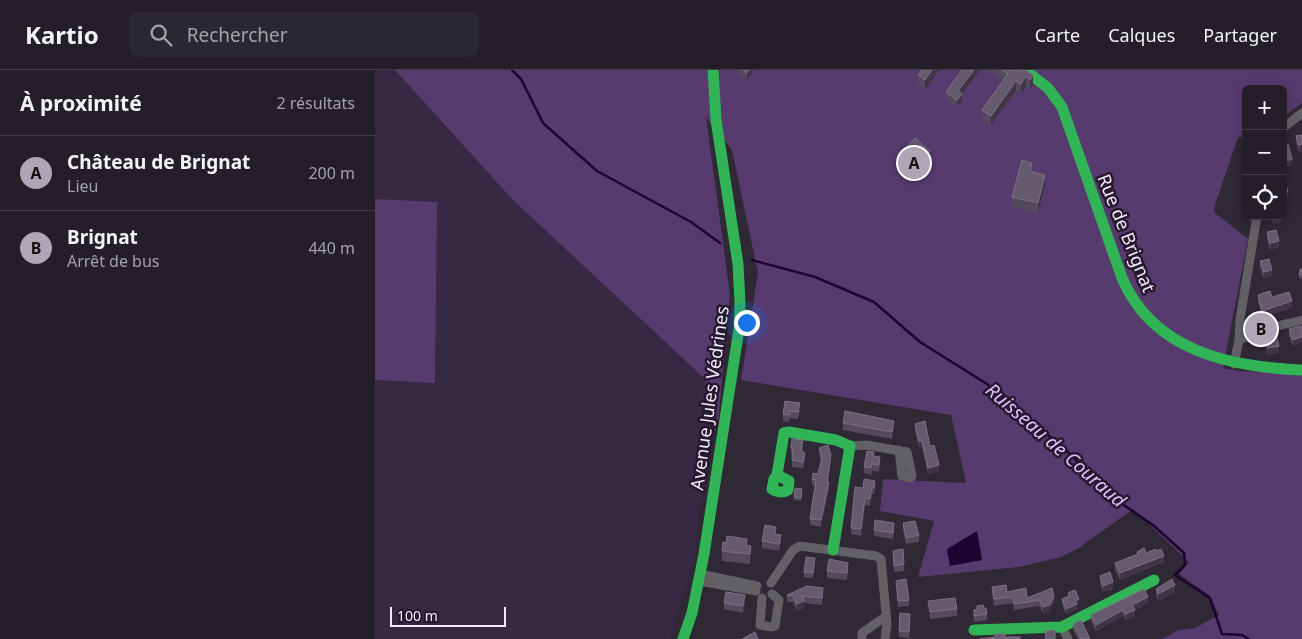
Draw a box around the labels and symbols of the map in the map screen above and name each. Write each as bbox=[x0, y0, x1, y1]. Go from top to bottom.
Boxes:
pin: A bbox=[898, 144, 930, 182]
street label: Rue de Brignat bbox=[1092, 170, 1162, 296]
street label: Avenue Jules Védrines bbox=[684, 304, 734, 492]
your location bbox=[734, 310, 760, 336]
pin: B bbox=[1245, 310, 1277, 348]
water label: Ruisseau de Couraud bbox=[980, 377, 1132, 514]
scale bar bbox=[390, 604, 506, 627]

